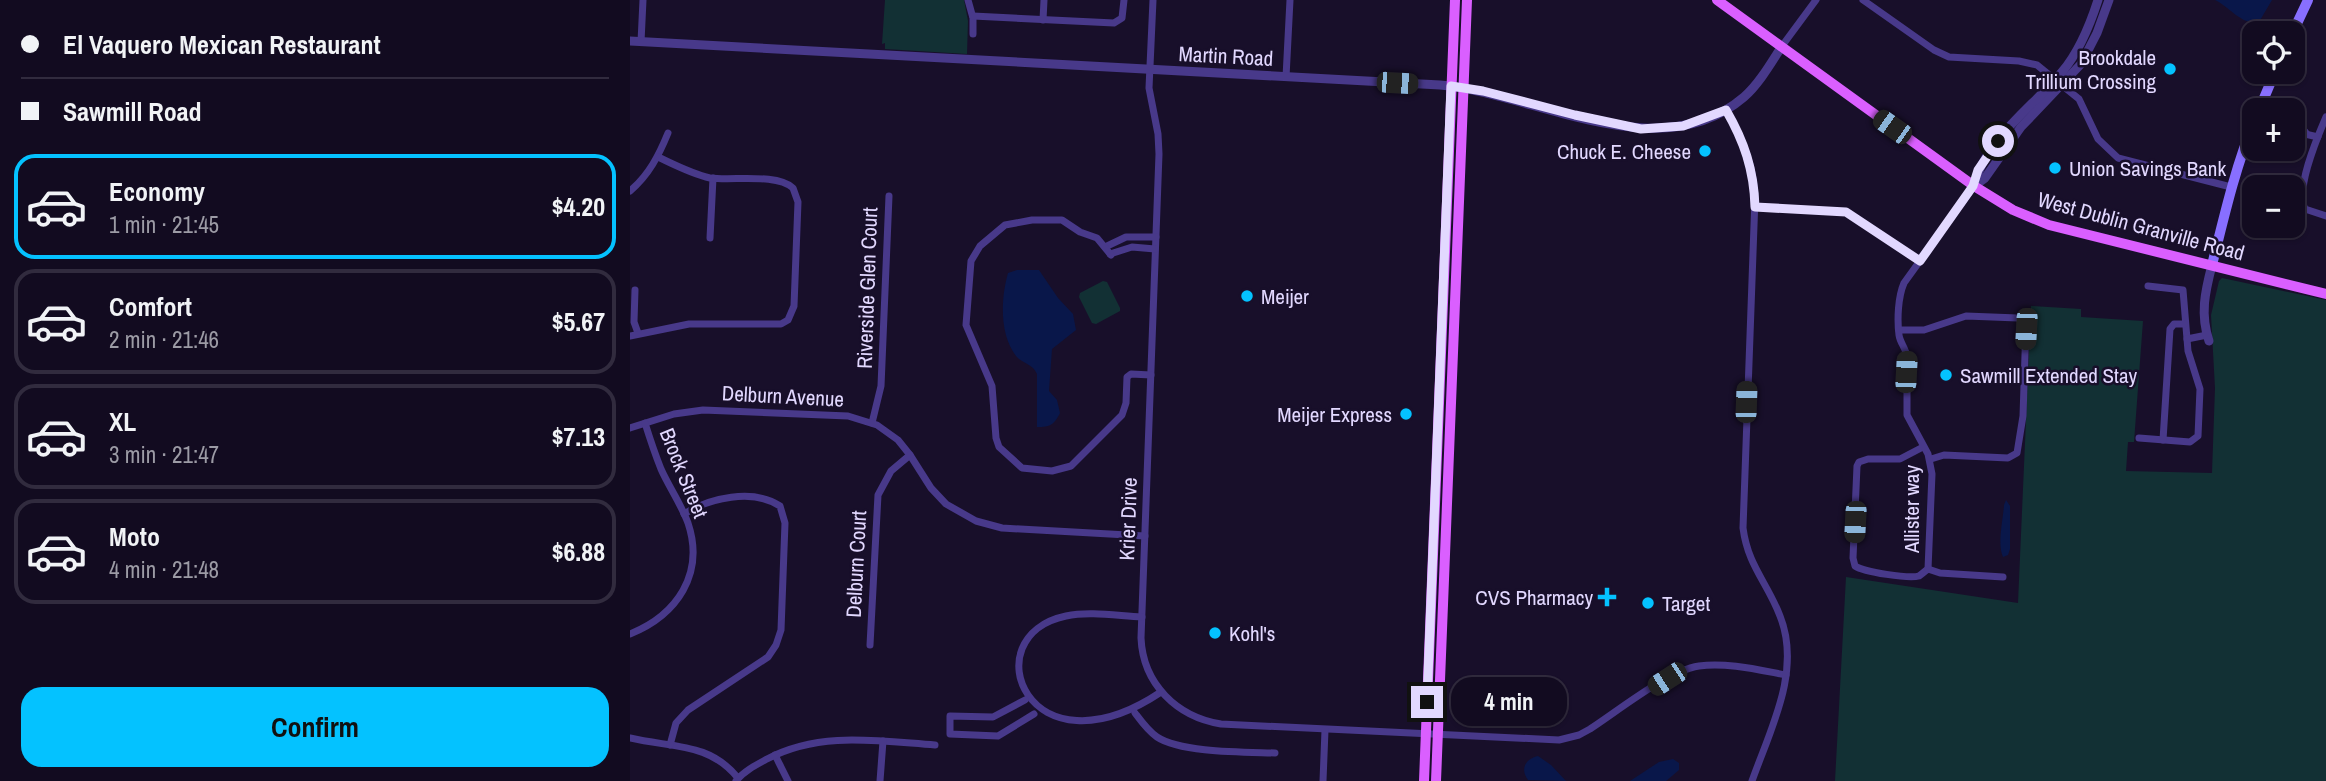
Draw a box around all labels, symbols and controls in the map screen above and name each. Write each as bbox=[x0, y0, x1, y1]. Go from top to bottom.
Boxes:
map controls bbox=[2242, 21, 2305, 238]
button: locate bbox=[2242, 21, 2305, 84]
text: El Vaquero Mexican Restaurant bbox=[63, 27, 381, 62]
street label: Martin Road bbox=[1178, 39, 1274, 73]
place label: Brookdale Trillium Crossing bbox=[2026, 43, 2156, 96]
marker: Brookdale Trillium Crossing bbox=[2162, 61, 2178, 77]
car bbox=[1376, 71, 1419, 95]
text: Sawmill Road bbox=[63, 94, 202, 129]
button: + bbox=[2242, 98, 2305, 161]
car bbox=[1869, 106, 1916, 148]
route start bbox=[1982, 125, 2014, 157]
place label: Chuck E. Cheese bbox=[1557, 137, 1691, 166]
marker: Chuck E. Cheese bbox=[1697, 143, 1713, 159]
place label: Union Savings Bank bbox=[2069, 154, 2226, 183]
marker: Union Savings Bank bbox=[2047, 160, 2063, 176]
text: Economy bbox=[109, 174, 205, 209]
icon: car bbox=[25, 175, 88, 238]
button: − bbox=[2242, 175, 2305, 238]
street label: West Dublin Granville Road bbox=[2034, 184, 2248, 268]
text: $4.20 bbox=[552, 189, 605, 224]
street label: Riverside Glen Court bbox=[850, 206, 884, 369]
text: 1 min · 21:45 bbox=[109, 209, 219, 240]
place label: Meijer bbox=[1261, 282, 1309, 311]
marker: Meijer bbox=[1239, 288, 1255, 304]
text: Comfort bbox=[109, 289, 192, 324]
icon: car bbox=[25, 290, 88, 353]
text: $5.67 bbox=[552, 304, 605, 339]
car bbox=[2015, 307, 2038, 351]
text: 2 min · 21:46 bbox=[109, 324, 219, 355]
car bbox=[1895, 350, 1918, 394]
place label: Sawmill Extended Stay bbox=[1960, 361, 2137, 390]
marker: Sawmill Extended Stay bbox=[1938, 367, 1954, 383]
street label: Delburn Avenue bbox=[721, 378, 845, 414]
car bbox=[1735, 381, 1758, 423]
place label: Meijer Express bbox=[1277, 400, 1392, 429]
text: XL bbox=[109, 404, 136, 439]
icon: car bbox=[25, 405, 88, 468]
marker: Meijer Express bbox=[1398, 406, 1414, 422]
text: $7.13 bbox=[552, 419, 605, 454]
street label: Brock Street bbox=[653, 424, 715, 523]
text: 3 min · 21:47 bbox=[109, 439, 219, 470]
street label: Allister way bbox=[1897, 465, 1926, 554]
street label: Krier Drive bbox=[1112, 477, 1144, 561]
car bbox=[1844, 500, 1867, 544]
street label: Delburn Court bbox=[839, 510, 873, 618]
text: Moto bbox=[109, 519, 160, 554]
icon: car bbox=[25, 520, 88, 583]
text: $6.88 bbox=[552, 534, 605, 569]
text: 4 min · 21:48 bbox=[109, 554, 219, 585]
place label: CVS Pharmacy bbox=[1475, 583, 1593, 612]
marker: CVS Pharmacy bbox=[1599, 589, 1615, 605]
place label: Target bbox=[1662, 589, 1710, 618]
marker: Target bbox=[1640, 595, 1656, 611]
place label: Kohl's bbox=[1229, 619, 1275, 648]
marker: Kohl's bbox=[1207, 625, 1223, 641]
car bbox=[1644, 659, 1691, 699]
callout: 4 min bbox=[1452, 678, 1567, 726]
route end bbox=[1411, 686, 1443, 718]
text: 4 min bbox=[1484, 686, 1534, 717]
button: Confirm bbox=[21, 687, 609, 767]

